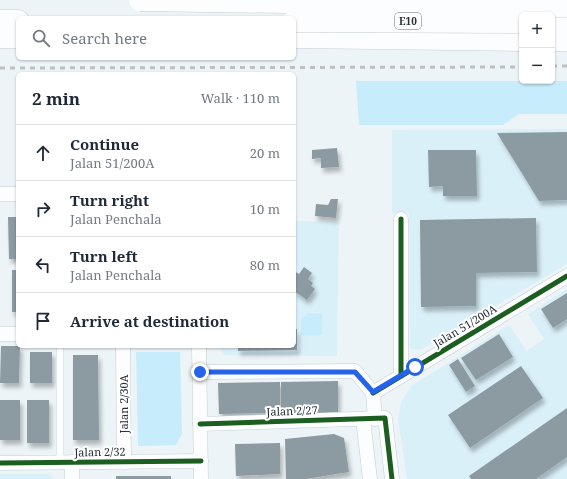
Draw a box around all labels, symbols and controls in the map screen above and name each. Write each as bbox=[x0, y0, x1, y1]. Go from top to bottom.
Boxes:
map controls bbox=[519, 12, 555, 84]
button: + bbox=[519, 12, 555, 48]
road number: E10 bbox=[395, 13, 421, 29]
search box bbox=[16, 16, 296, 60]
icon: search bbox=[30, 27, 52, 49]
text: Search here bbox=[62, 28, 147, 48]
button: − bbox=[519, 48, 555, 84]
text: 2 min bbox=[32, 87, 80, 110]
text: Walk · 110 m bbox=[201, 89, 280, 107]
text: Continue bbox=[70, 134, 139, 154]
icon: ahead bbox=[32, 142, 54, 164]
text: 20 m bbox=[250, 144, 280, 162]
text: Jalan 51/200A bbox=[70, 154, 154, 172]
text: Turn right bbox=[70, 190, 149, 210]
icon: right bbox=[32, 198, 54, 220]
text: 10 m bbox=[250, 200, 280, 218]
text: Jalan Penchala bbox=[70, 210, 162, 228]
text: Turn left bbox=[70, 246, 138, 266]
icon: left bbox=[32, 254, 54, 276]
text: 80 m bbox=[250, 256, 280, 274]
text: Jalan Penchala bbox=[70, 266, 162, 284]
street label: Jalan 51/200A bbox=[429, 301, 499, 351]
icon: arrive bbox=[32, 310, 54, 332]
text: Arrive at destination bbox=[70, 311, 229, 331]
route start bbox=[406, 358, 424, 376]
route end bbox=[191, 363, 209, 381]
street label: Jalan 2/30A bbox=[116, 374, 131, 435]
street label: Jalan 2/27 bbox=[265, 402, 318, 419]
street label: Jalan 2/32 bbox=[73, 444, 126, 459]

